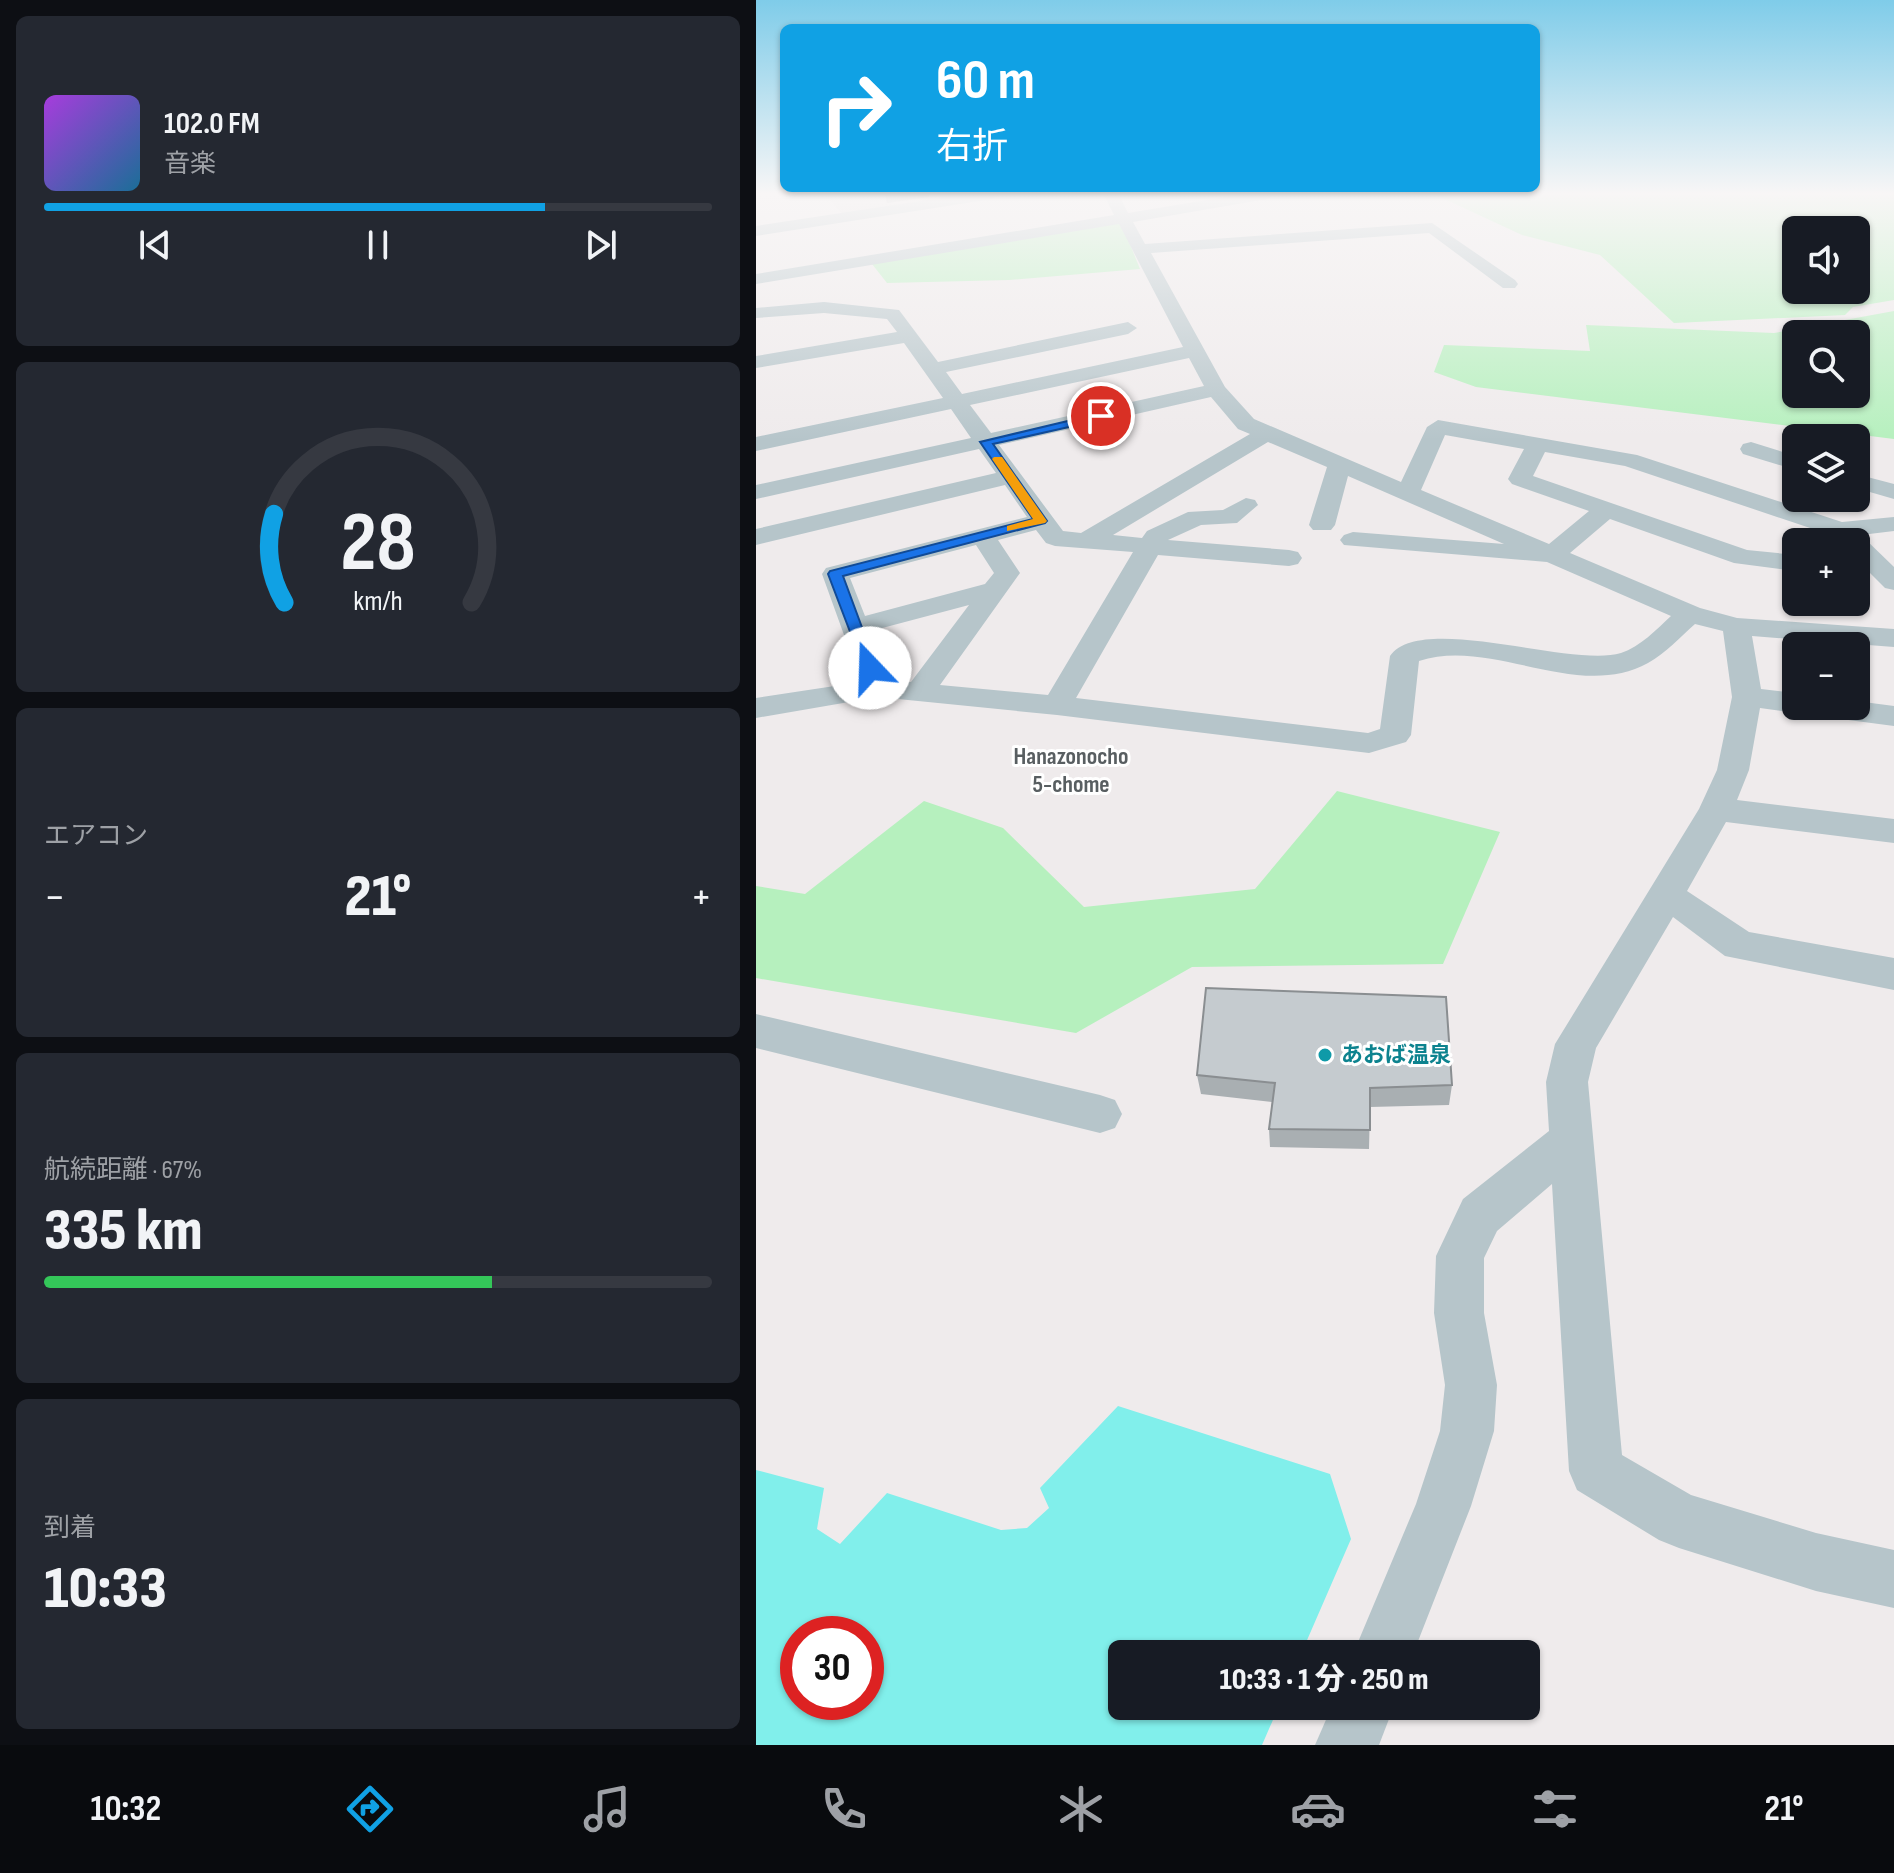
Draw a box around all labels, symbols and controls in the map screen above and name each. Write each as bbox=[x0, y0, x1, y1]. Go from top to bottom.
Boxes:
text: 60 m bbox=[936, 48, 1035, 115]
icon: right bbox=[804, 56, 908, 160]
text: 102.0 FM bbox=[164, 106, 260, 142]
text: 右折 bbox=[936, 126, 1008, 169]
text: 音楽 bbox=[164, 149, 216, 180]
map controls bbox=[1782, 216, 1870, 720]
button: sound bbox=[1782, 216, 1870, 304]
icon: previous bbox=[133, 223, 177, 267]
icon: pause bbox=[356, 223, 400, 267]
icon: next bbox=[579, 223, 623, 267]
button: search bbox=[1782, 320, 1870, 408]
pin bbox=[1067, 382, 1135, 450]
icon: arrive bbox=[1079, 394, 1123, 438]
button: layers bbox=[1782, 424, 1870, 512]
text: 28 bbox=[340, 493, 416, 593]
button: + bbox=[1782, 528, 1870, 616]
text: km/h bbox=[353, 584, 403, 619]
position arrow bbox=[828, 626, 912, 710]
button: − bbox=[1782, 632, 1870, 720]
district label: Hanazonocho 5-chome bbox=[1014, 742, 1128, 799]
text: エアコン bbox=[44, 821, 148, 852]
text: 21° bbox=[345, 861, 411, 933]
text: − bbox=[44, 871, 66, 924]
text: + bbox=[690, 871, 712, 924]
place label: あおば温泉 bbox=[1341, 1042, 1451, 1069]
marker: あおば温泉 bbox=[1316, 1046, 1334, 1064]
text: 航続距離 · 67% bbox=[44, 1155, 202, 1186]
text: 335 km bbox=[44, 1195, 203, 1267]
text: 到着 bbox=[44, 1513, 96, 1544]
text: 10:33 bbox=[44, 1553, 167, 1625]
speed limit sign: 30 bbox=[780, 1616, 884, 1720]
text: 10:33 · 1 分 · 250 m bbox=[1220, 1662, 1428, 1698]
icon: directions bbox=[342, 1781, 398, 1837]
icon: music bbox=[579, 1781, 635, 1837]
icon: phone bbox=[816, 1781, 872, 1837]
icon: climate bbox=[1053, 1781, 1109, 1837]
icon: car bbox=[1290, 1781, 1346, 1837]
icon: filters bbox=[1527, 1781, 1583, 1837]
text: 10:32 bbox=[91, 1788, 161, 1831]
text: 21° bbox=[1764, 1788, 1803, 1831]

